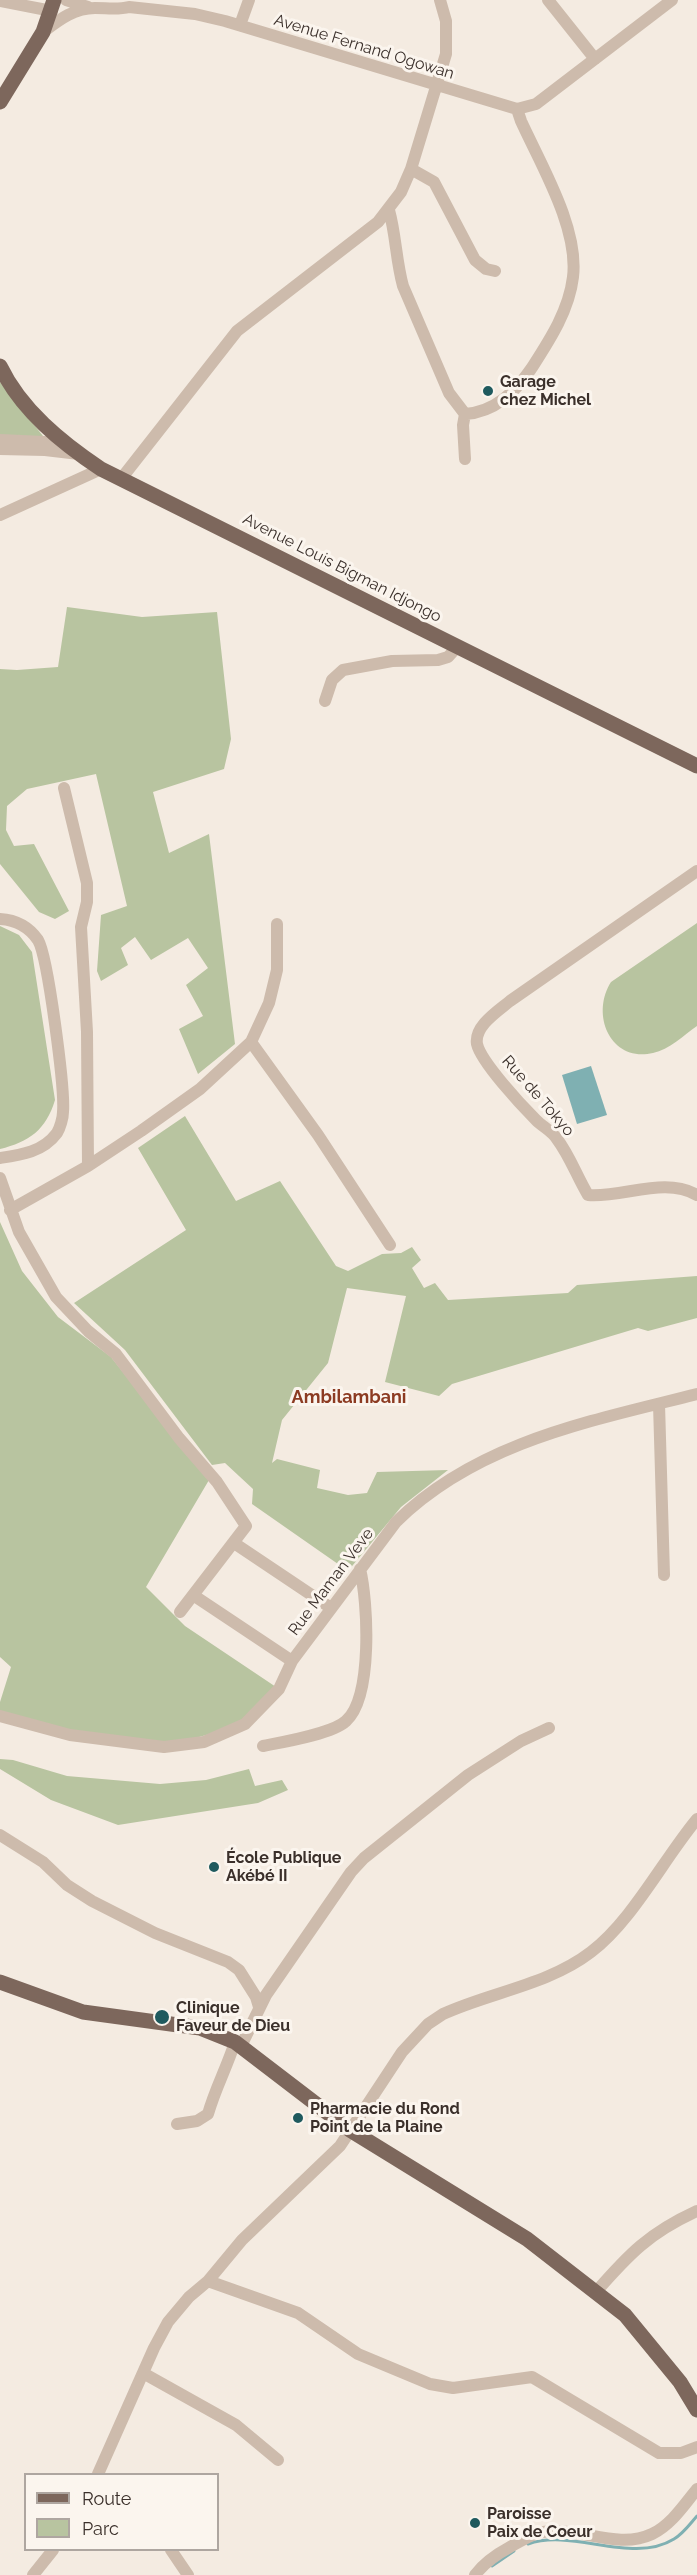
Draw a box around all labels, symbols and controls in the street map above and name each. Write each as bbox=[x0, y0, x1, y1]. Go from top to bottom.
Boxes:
street label: Avenue Fernand Ogowan bbox=[272, 10, 456, 84]
place label: Garage chez Michel bbox=[500, 372, 591, 410]
marker: Garage chez Michel bbox=[481, 384, 495, 398]
street label: Avenue Louis Bigman Idjongo bbox=[240, 509, 444, 627]
street label: Rue de Tokyo bbox=[498, 1052, 578, 1140]
district label: Ambilambani bbox=[292, 1387, 406, 1409]
street label: Rue Maman Veve bbox=[284, 1525, 378, 1639]
place label: École Publique Akébé II bbox=[226, 1848, 341, 1886]
marker: École Publique Akébé II bbox=[207, 1860, 221, 1874]
place label: Clinique Faveur de Dieu bbox=[176, 1998, 290, 2036]
marker: Clinique Faveur de Dieu bbox=[153, 2008, 171, 2026]
place label: Pharmacie du Rond Point de la Plaine bbox=[310, 2099, 460, 2137]
marker: Pharmacie du Rond Point de la Plaine bbox=[291, 2111, 305, 2125]
legend bbox=[24, 2473, 219, 2551]
text: Route bbox=[82, 2488, 131, 2509]
place label: Paroisse Paix de Coeur bbox=[487, 2504, 593, 2542]
marker: Paroisse Paix de Coeur bbox=[468, 2516, 482, 2530]
text: Parc bbox=[82, 2518, 119, 2539]

